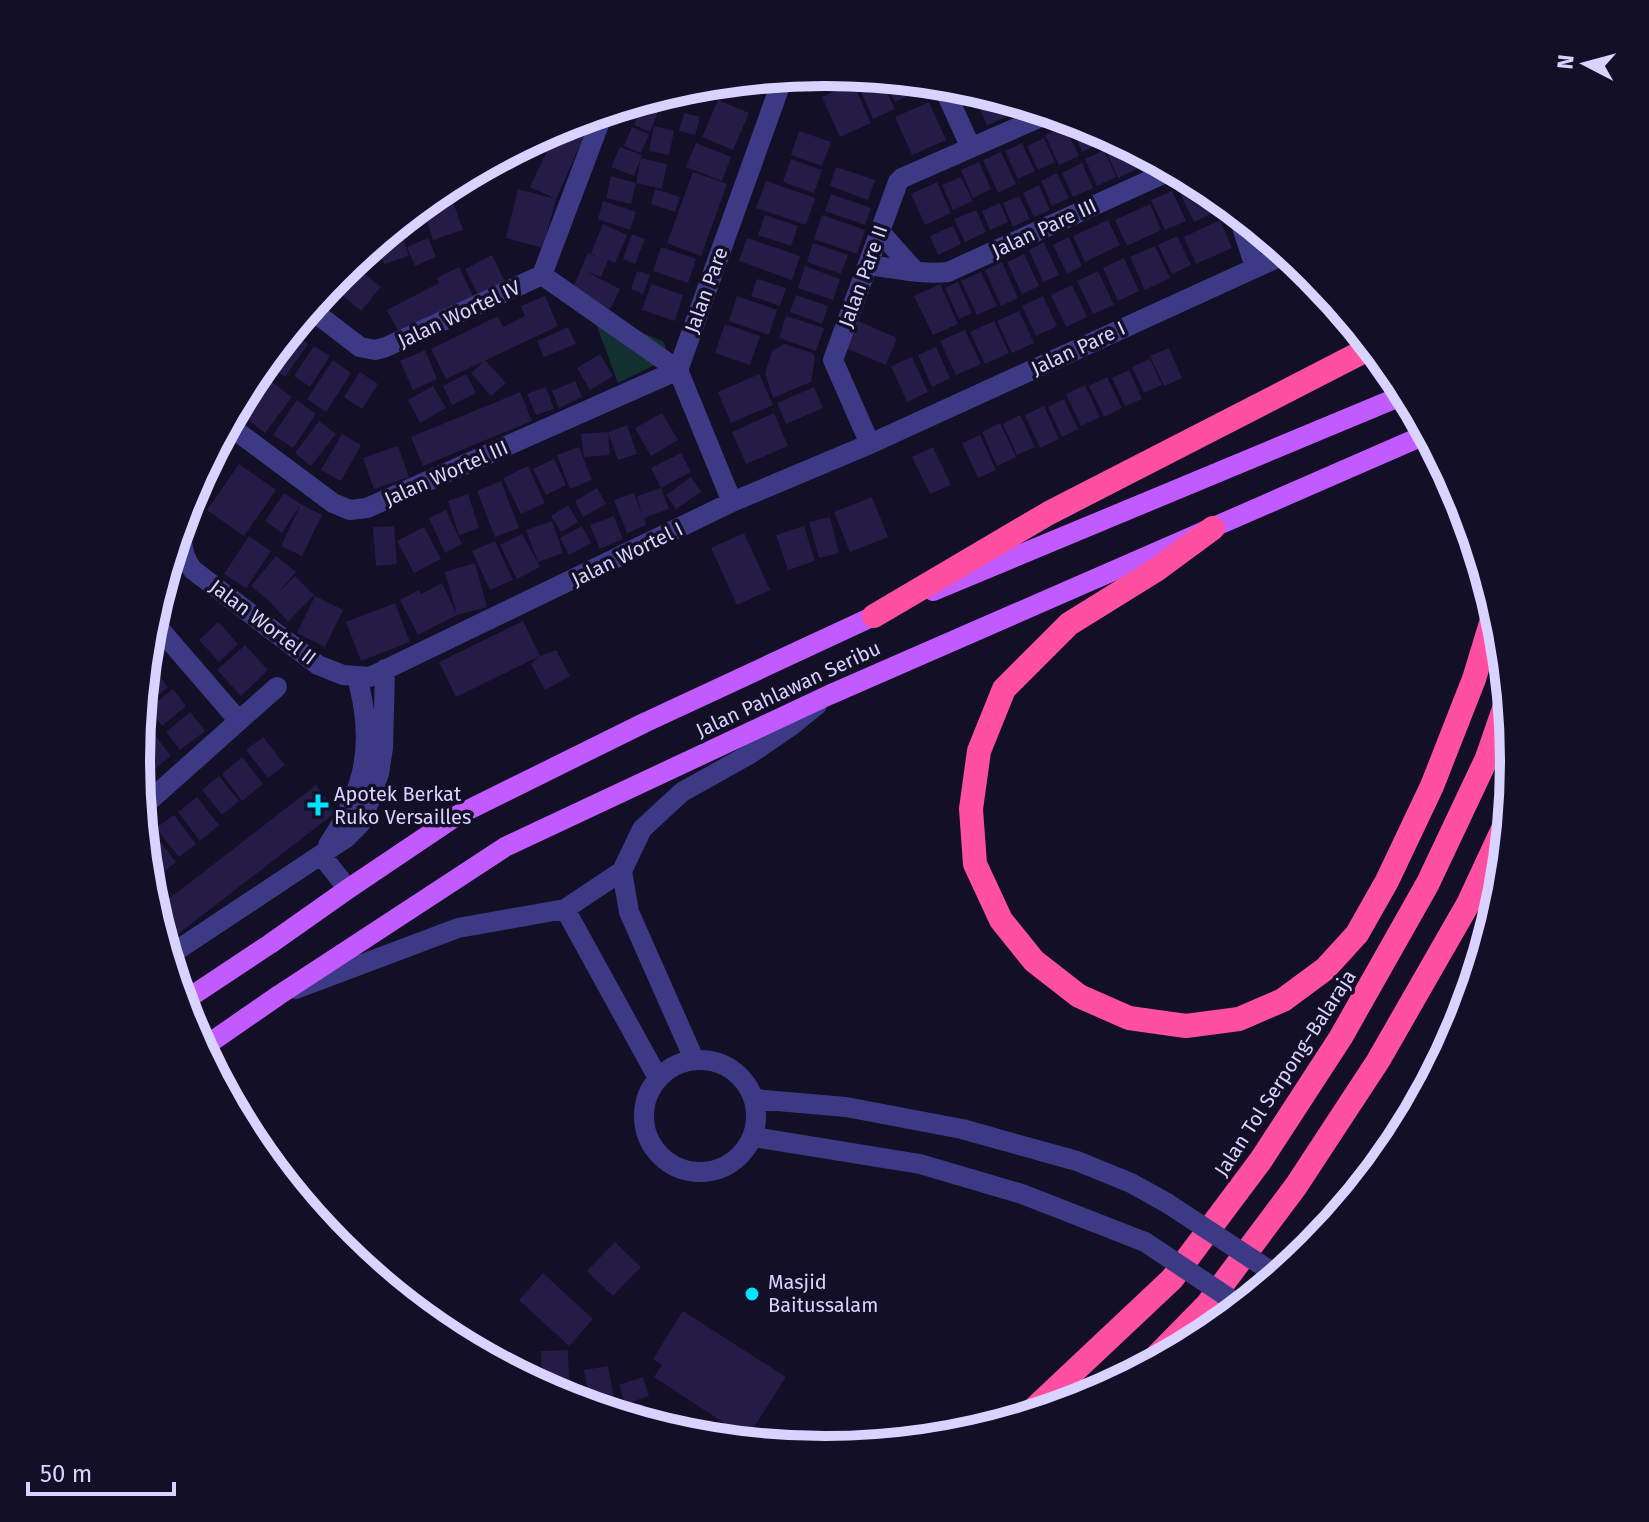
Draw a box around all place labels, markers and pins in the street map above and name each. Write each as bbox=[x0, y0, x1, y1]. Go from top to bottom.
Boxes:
place label: Apotek Berkat Ruko Versailles bbox=[334, 782, 471, 829]
marker: Apotek Berkat Ruko Versailles bbox=[309, 796, 327, 814]
place label: Masjid Baitussalam bbox=[768, 1270, 878, 1317]
marker: Masjid Baitussalam bbox=[743, 1285, 761, 1303]

